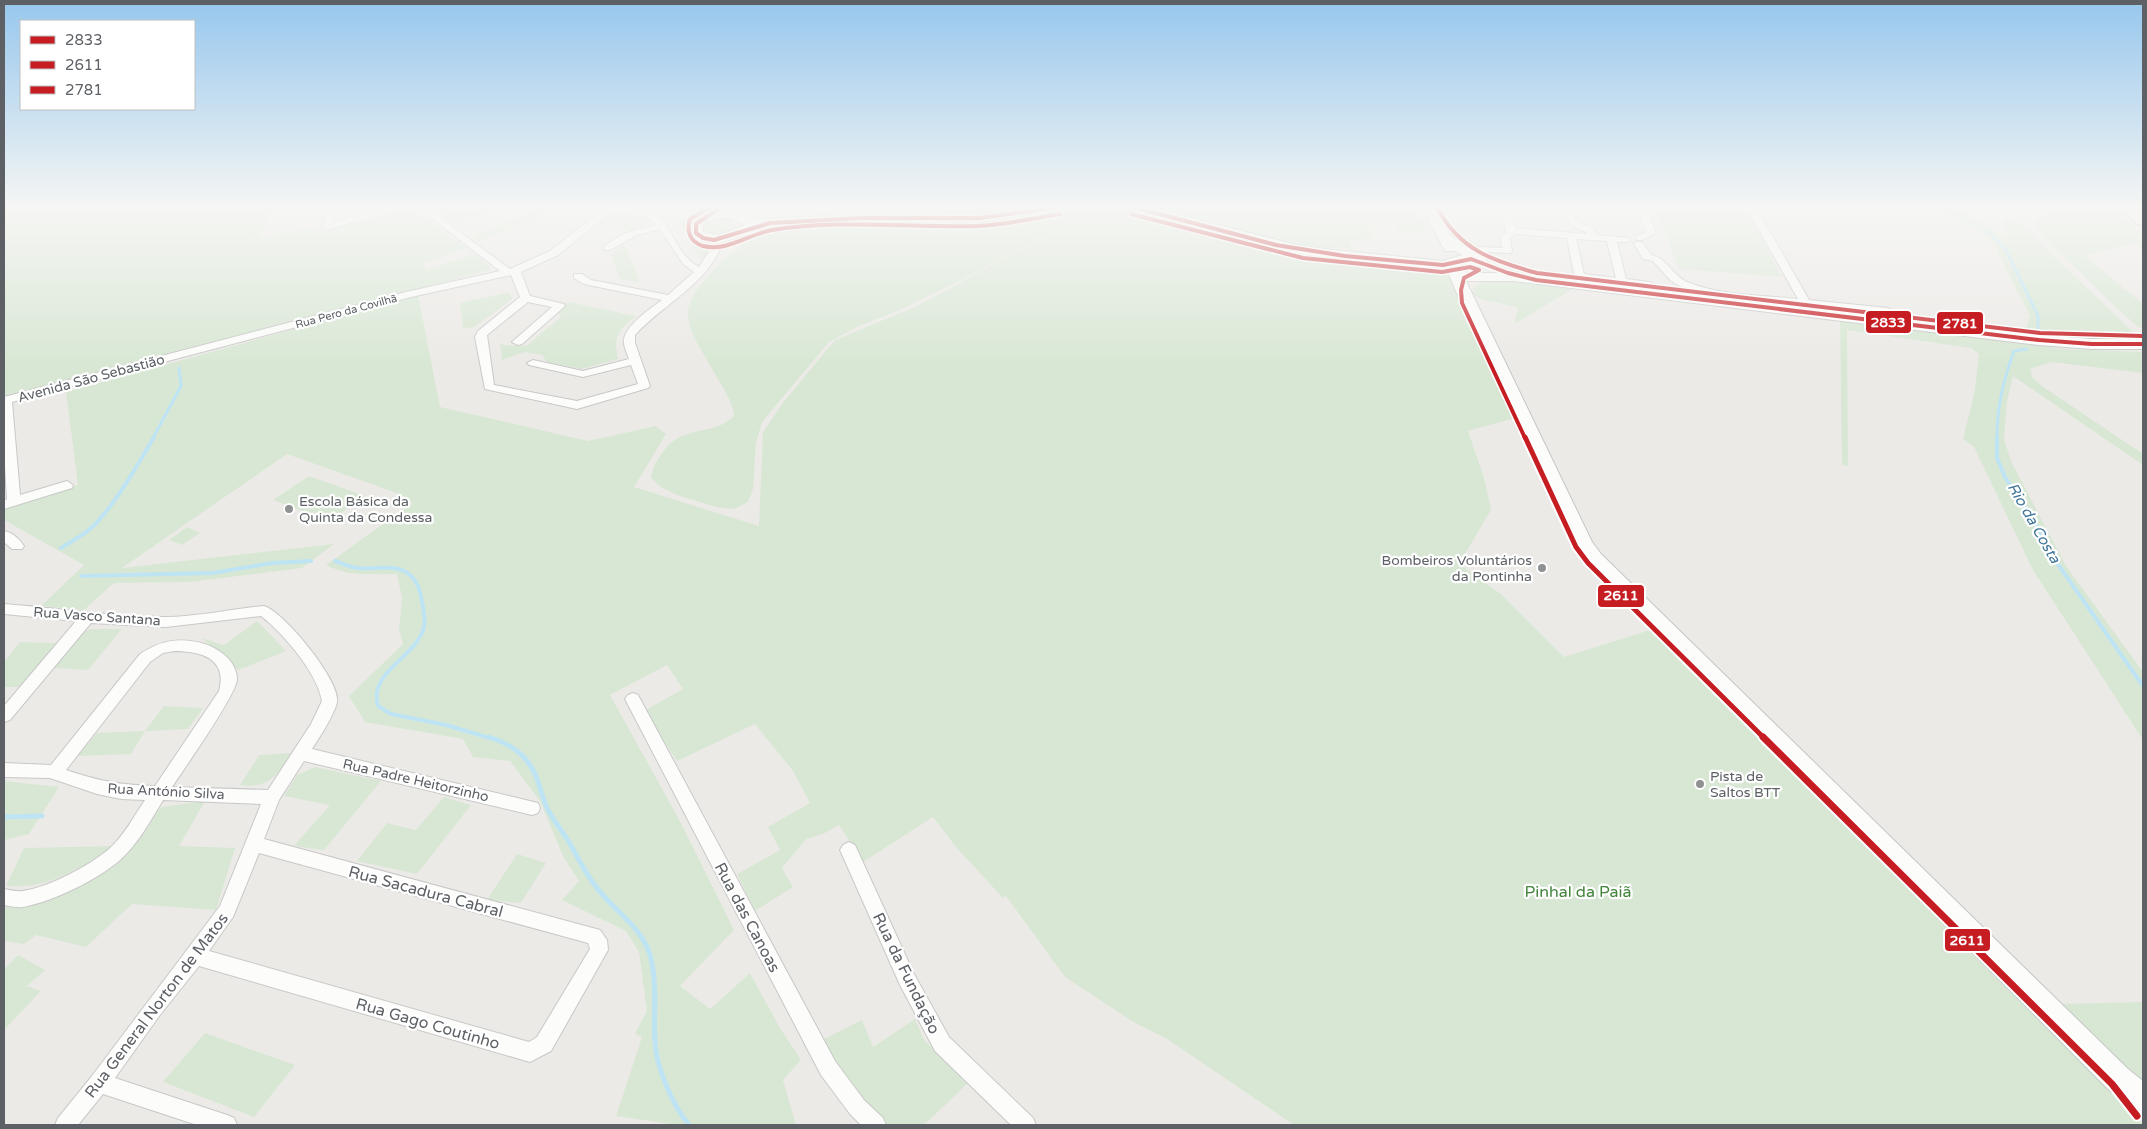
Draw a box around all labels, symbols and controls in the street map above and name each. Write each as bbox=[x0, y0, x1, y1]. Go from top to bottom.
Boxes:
legend bbox=[20, 20, 195, 110]
text: 2833 bbox=[65, 31, 103, 49]
text: 2611 bbox=[65, 56, 103, 74]
text: 2781 bbox=[65, 81, 103, 99]
street label: Rua Pero da Covilhã bbox=[294, 292, 398, 331]
line badge: 2833 bbox=[1865, 310, 1912, 334]
line badge: 2781 bbox=[1936, 311, 1984, 335]
text: 2833 bbox=[1870, 314, 1906, 331]
text: 2781 bbox=[1942, 315, 1978, 332]
street label: Avenida São Sebastião bbox=[16, 351, 166, 406]
water label: Rio da Costa bbox=[2004, 480, 2065, 567]
place label: Escola Básica da Quinta da Condessa bbox=[299, 493, 432, 526]
marker: Escola Básica da Quinta da Condessa bbox=[283, 503, 295, 515]
place label: Bombeiros Voluntários da Pontinha bbox=[1382, 552, 1532, 585]
marker: Bombeiros Voluntários da Pontinha bbox=[1536, 562, 1548, 574]
line badge: 2611 bbox=[1597, 584, 1645, 608]
text: 2611 bbox=[1603, 587, 1639, 604]
street label: Rua Vasco Santana bbox=[33, 604, 161, 629]
street label: Rua Padre Heitorzinho bbox=[341, 755, 491, 806]
place label: Pista de Saltos BTT bbox=[1710, 768, 1781, 801]
marker: Pista de Saltos BTT bbox=[1694, 778, 1706, 790]
street label: Rua António Silva bbox=[107, 780, 225, 803]
street label: Rua das Canoas bbox=[710, 859, 784, 976]
street label: Rua Sacadura Cabral bbox=[346, 862, 505, 922]
park label: Pinhal da Paiã bbox=[1525, 882, 1631, 902]
street label: Rua General Norton de Matos bbox=[81, 909, 233, 1102]
street label: Rua da Fundação bbox=[868, 909, 944, 1037]
line badge: 2611 bbox=[1944, 928, 1991, 952]
text: 2611 bbox=[1949, 932, 1985, 949]
street label: Rua Gago Coutinho bbox=[353, 994, 502, 1054]

